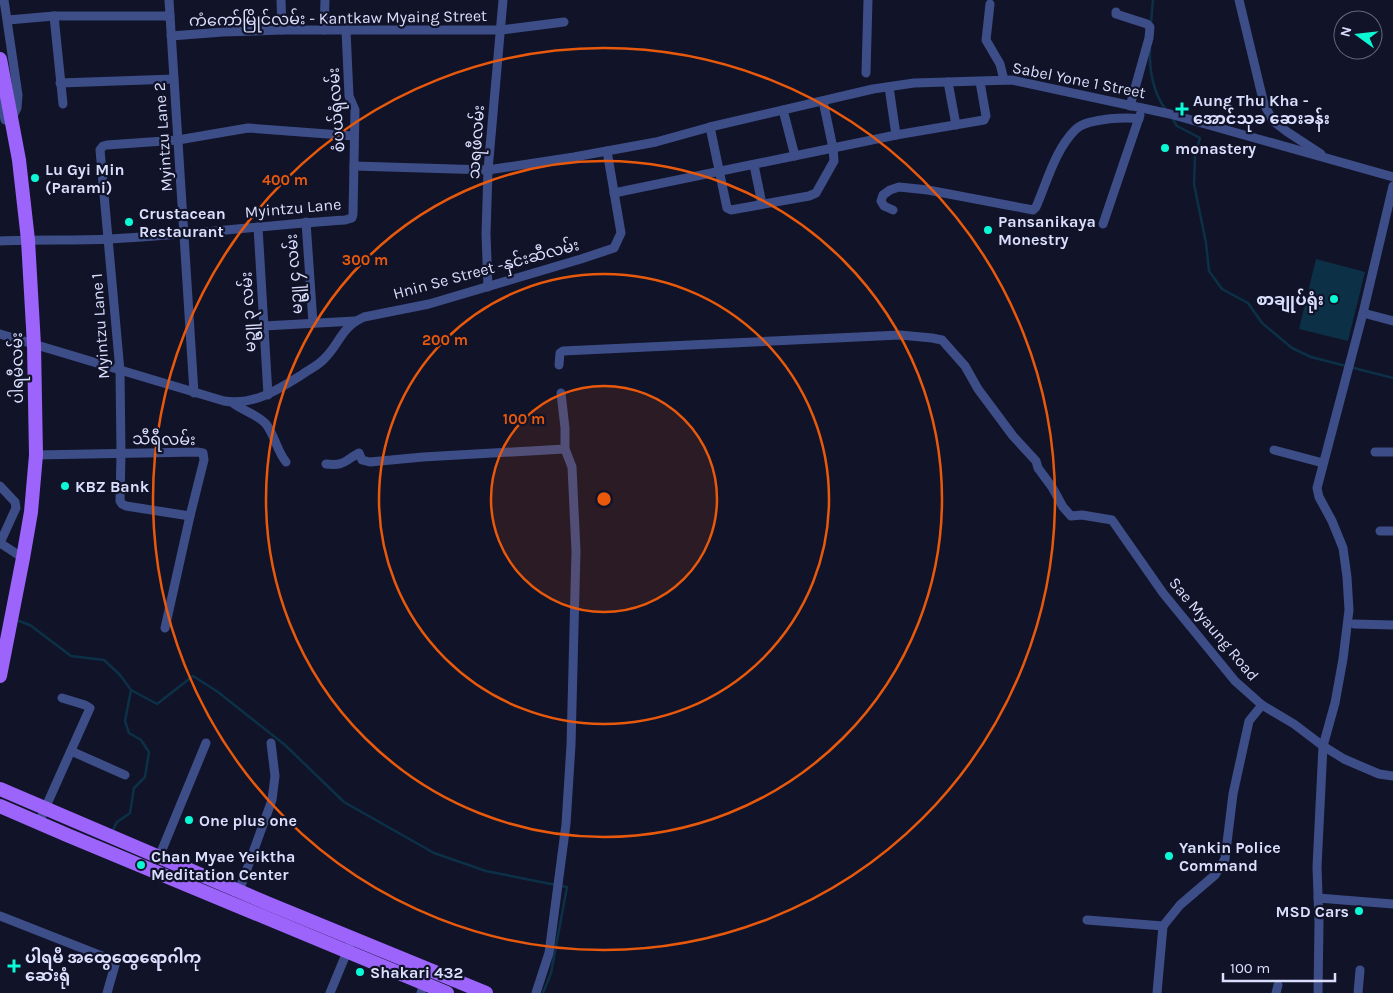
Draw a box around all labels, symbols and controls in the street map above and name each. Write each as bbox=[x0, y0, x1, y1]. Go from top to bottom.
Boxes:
street label: ကံကော်မြိုင်လမ်း - Kantkaw Myaing Street bbox=[189, 4, 487, 34]
north arrow bbox=[1333, 10, 1383, 60]
text: N bbox=[1336, 25, 1355, 39]
street label: Sabel Yone 1 Street bbox=[1011, 58, 1147, 102]
street label: စံပယ်ရုံလမ်း bbox=[322, 67, 353, 153]
street label: Myintzu Lane 2 bbox=[150, 82, 176, 192]
place label: Aung Thu Kha - အောင်သုခ ဆေးခန်း bbox=[1193, 91, 1330, 132]
marker: Aung Thu Kha - အောင်သုခ ဆေးခန်း bbox=[1175, 102, 1189, 116]
street label: သရဖီလမ်း bbox=[462, 104, 492, 180]
place label: monastery bbox=[1175, 139, 1256, 158]
marker: monastery bbox=[1159, 142, 1171, 154]
place label: Lu Gyi Min (Parami) bbox=[45, 160, 124, 197]
text: 400 m bbox=[262, 171, 308, 189]
marker: Lu Gyi Min (Parami) bbox=[29, 172, 41, 184]
street label: Myintzu Lane bbox=[244, 194, 342, 222]
place label: Crustacean Restaurant bbox=[139, 204, 226, 241]
place label: Pansanikaya Monestry bbox=[998, 212, 1096, 249]
marker: Crustacean Restaurant bbox=[123, 216, 135, 228]
marker: Pansanikaya Monestry bbox=[982, 224, 994, 236]
street label: မဥ္ဇူ ၄ လမ်း bbox=[280, 233, 310, 315]
street label: Hnin Se Street -နှင်းဆီလမ်း bbox=[390, 233, 582, 308]
text: 300 m bbox=[342, 251, 388, 269]
street label: မဥ္ဇူ ၃ လမ်း bbox=[234, 271, 264, 353]
street label: Myintzu Lane 1 bbox=[87, 273, 113, 379]
place label: စာချုပ်ရုံး bbox=[1256, 288, 1324, 313]
marker: စာချုပ်ရုံး bbox=[1328, 293, 1340, 305]
text: 200 m bbox=[422, 331, 468, 349]
street label: ပါရမီလမ်း bbox=[5, 332, 31, 404]
text: 100 m bbox=[503, 410, 545, 428]
street label: သီရီလမ်း bbox=[132, 427, 196, 453]
place label: KBZ Bank bbox=[75, 477, 150, 496]
marker: KBZ Bank bbox=[59, 480, 71, 492]
centre of rings bbox=[595, 490, 613, 508]
street label: Sae Myaung Road bbox=[1165, 573, 1263, 685]
place label: One plus one bbox=[199, 811, 297, 830]
marker: One plus one bbox=[183, 814, 195, 826]
place label: Yankin Police Command bbox=[1179, 838, 1281, 875]
place label: Chan Myae Yeiktha Meditation Center bbox=[151, 847, 295, 884]
marker: Yankin Police Command bbox=[1163, 850, 1175, 862]
marker: Chan Myae Yeiktha Meditation Center bbox=[135, 859, 147, 871]
place label: MSD Cars bbox=[1276, 902, 1349, 921]
marker: MSD Cars bbox=[1353, 905, 1365, 917]
place label: ပါရမီ အထွေထွေရောဂါကု ဆေးရုံ bbox=[25, 946, 201, 989]
scale bar bbox=[1223, 950, 1336, 982]
marker: ပါရမီ အထွေထွေရောဂါကု ဆေးရုံ bbox=[7, 959, 21, 973]
text: 100 m bbox=[1230, 959, 1270, 977]
place label: Shakari 432 bbox=[370, 963, 463, 982]
marker: Shakari 432 bbox=[354, 966, 366, 978]

